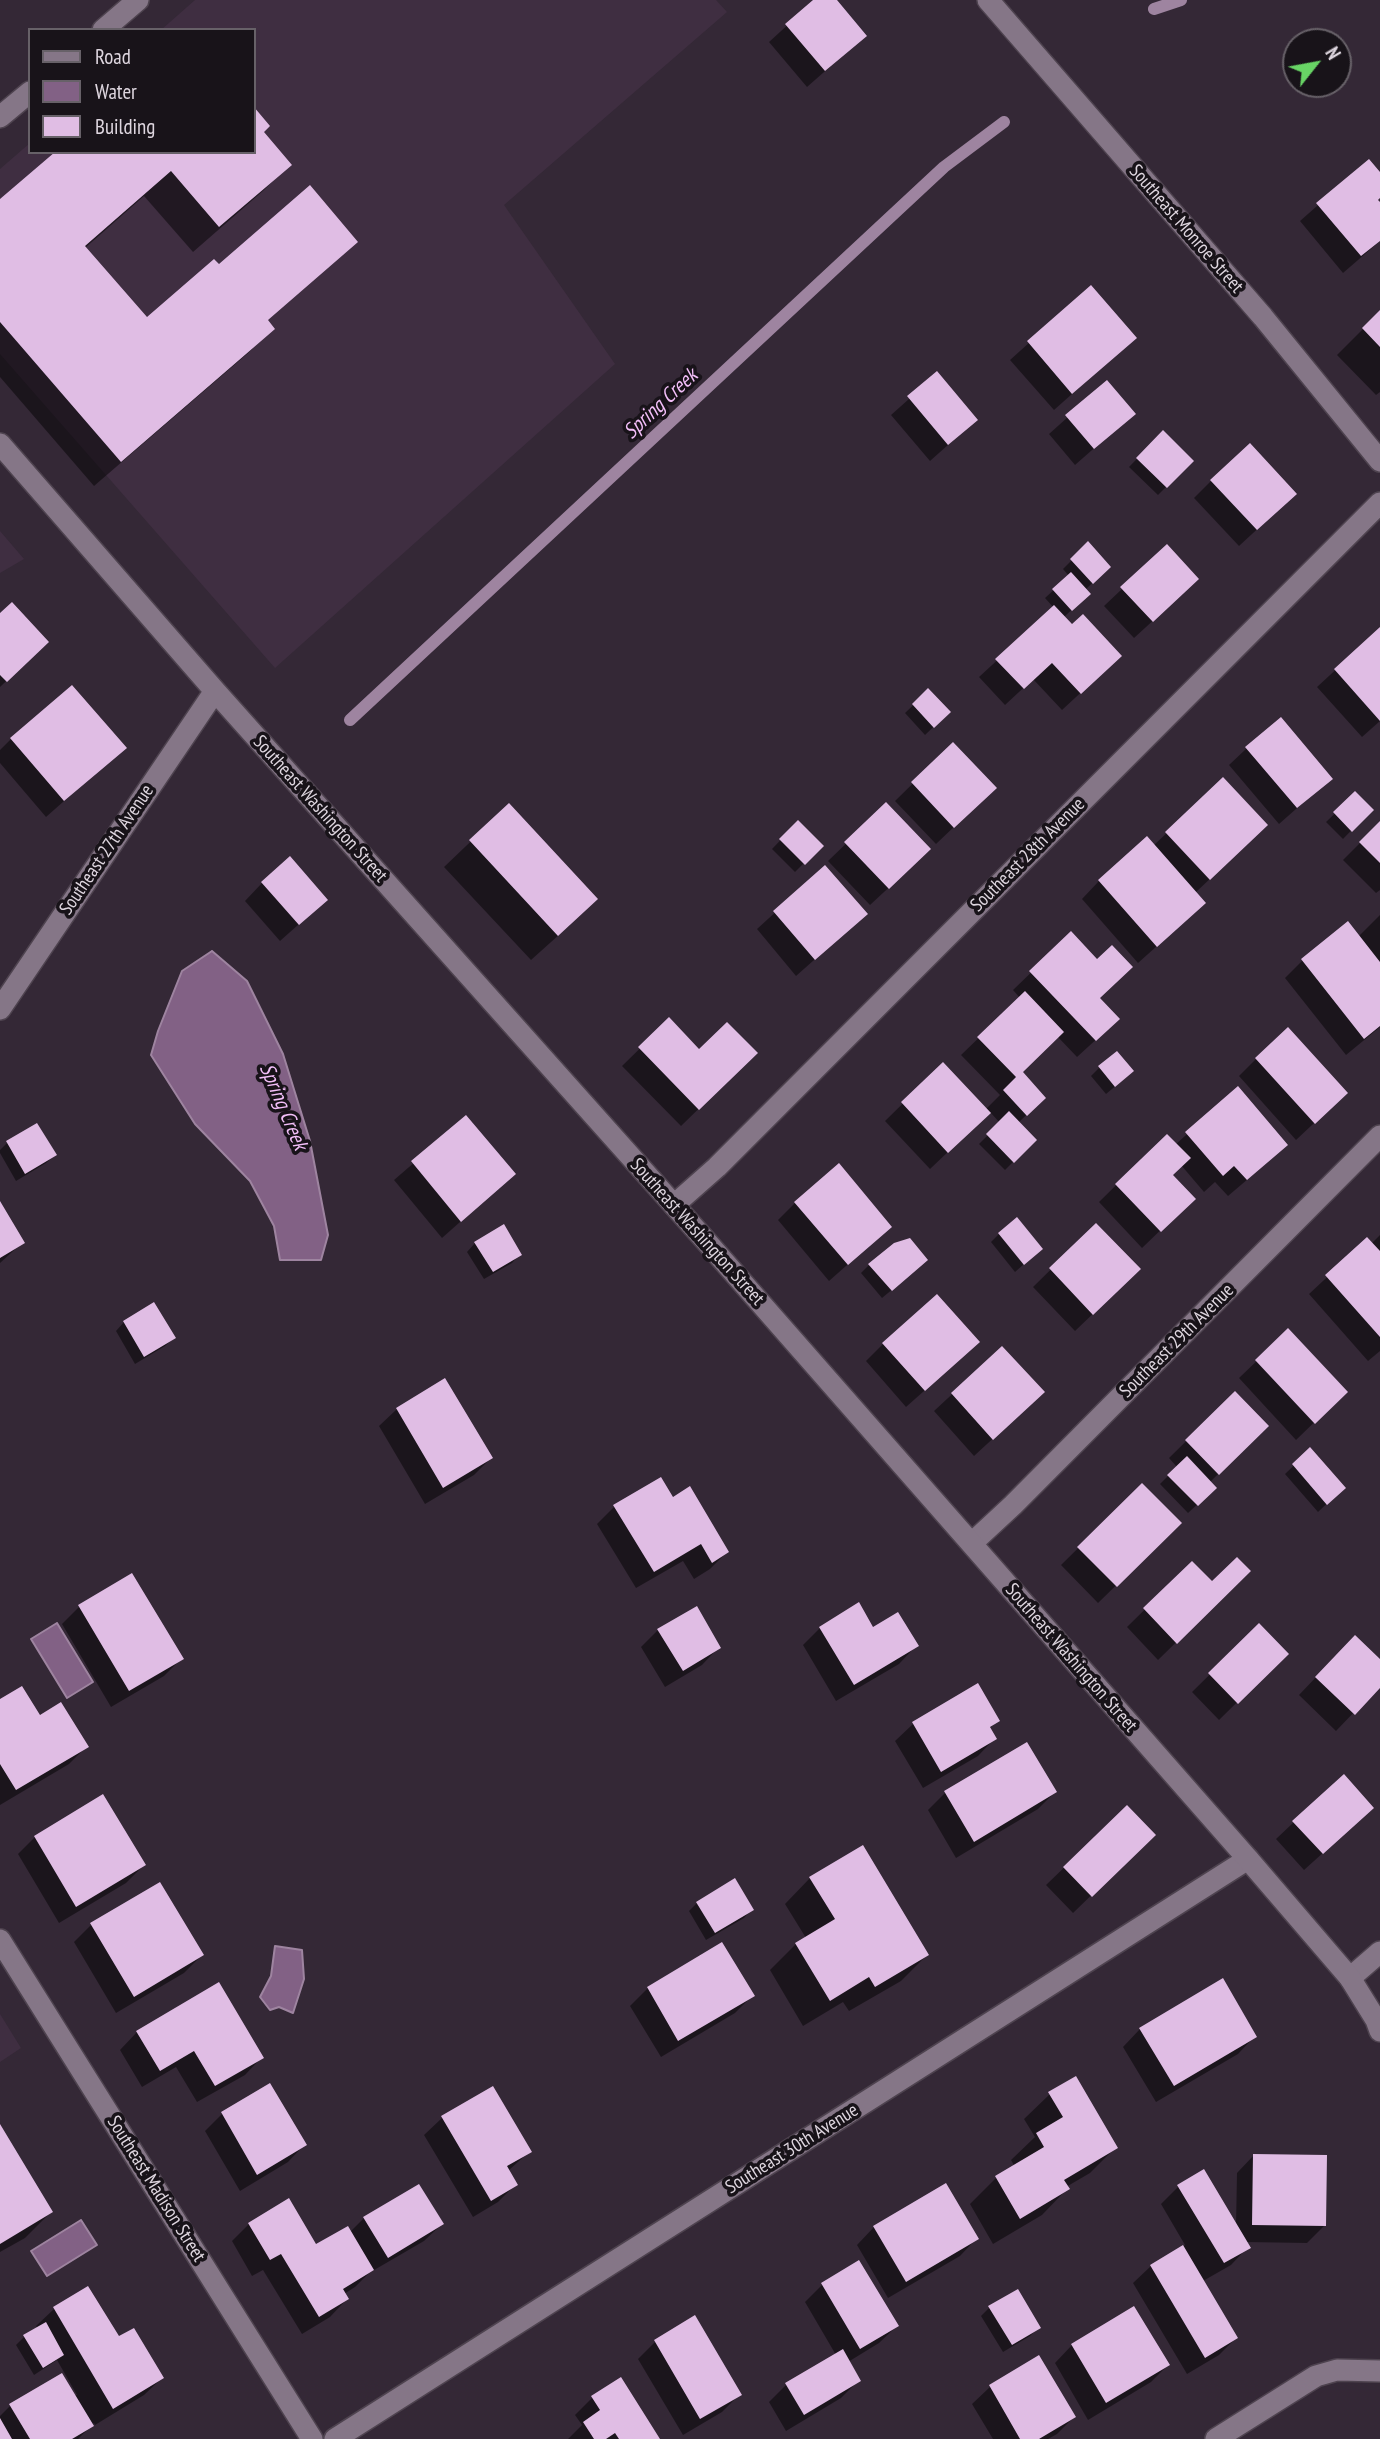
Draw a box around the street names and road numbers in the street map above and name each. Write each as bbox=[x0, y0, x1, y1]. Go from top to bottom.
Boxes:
street label: Southeast Monroe Street bbox=[1124, 160, 1248, 298]
street label: Southeast Washington Street bbox=[248, 731, 392, 887]
street label: Southeast 27th Avenue bbox=[55, 781, 159, 919]
street label: Southeast 28th Avenue bbox=[966, 793, 1090, 917]
street label: Southeast Washington Street bbox=[625, 1154, 769, 1310]
street label: Southeast 29th Avenue bbox=[1115, 1279, 1239, 1403]
street label: Southeast Washington Street bbox=[1000, 1579, 1142, 1737]
street label: Southeast 30th Avenue bbox=[721, 2099, 863, 2199]
street label: Southeast Madison Street bbox=[102, 2112, 210, 2266]

